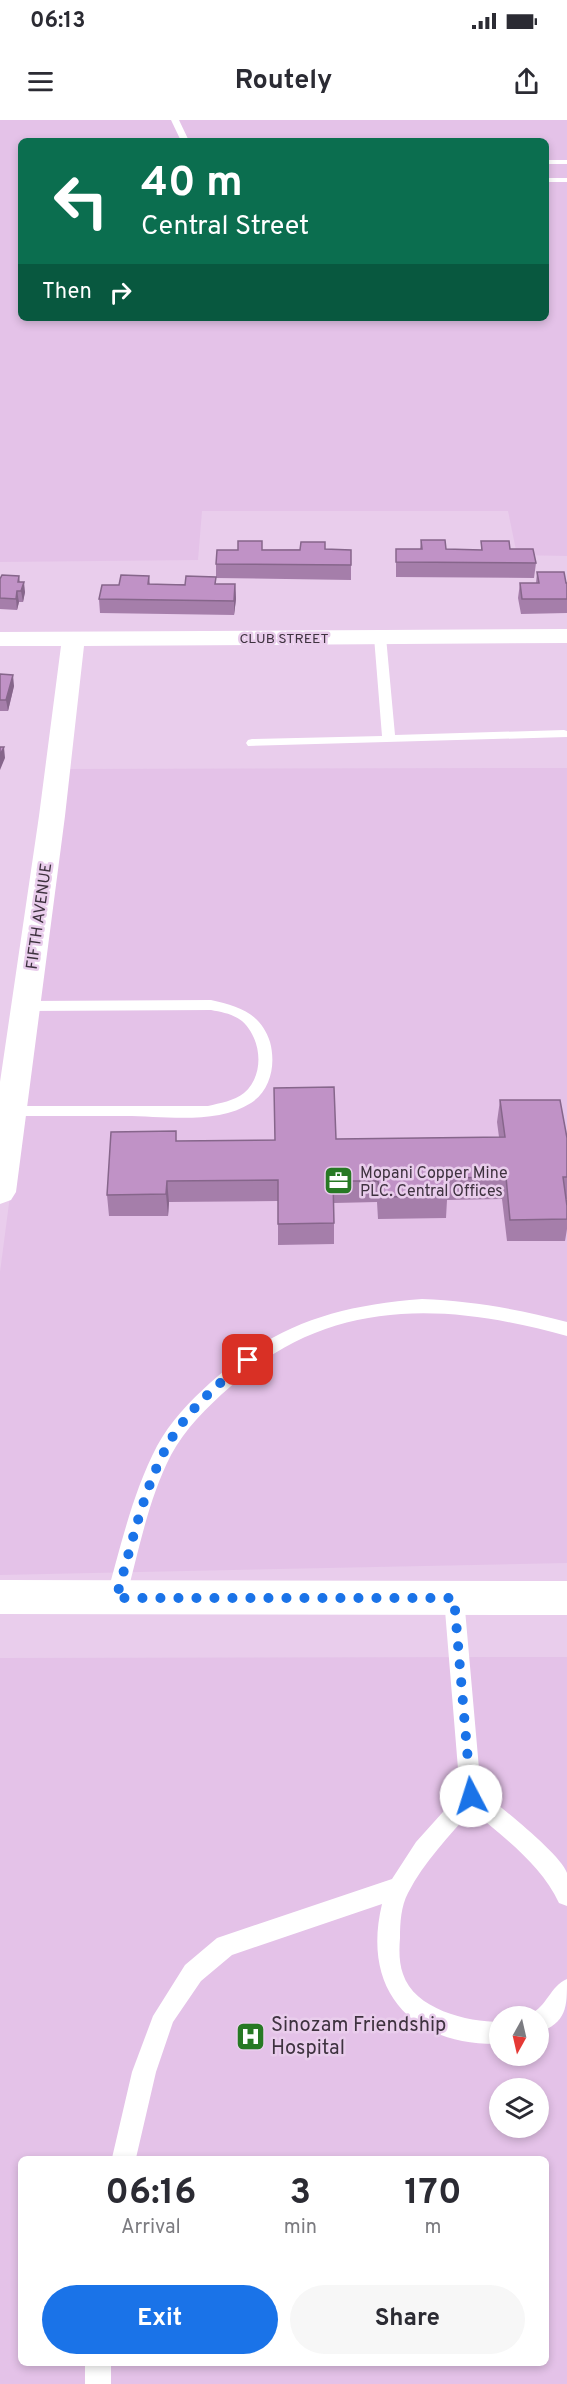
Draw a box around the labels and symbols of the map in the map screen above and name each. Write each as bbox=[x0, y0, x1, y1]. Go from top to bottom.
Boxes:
street label: CLUB STREET bbox=[239, 631, 329, 648]
street label: FIFTH AVENUE bbox=[23, 862, 57, 971]
place label: Mopani Copper Mine PLC. Central Offices bbox=[360, 1164, 508, 1202]
office icon: Mopani Copper Mine PLC. Central Offices bbox=[323, 1165, 355, 1197]
pin bbox=[222, 1334, 273, 1385]
position arrow bbox=[439, 1764, 503, 1828]
north arrow bbox=[489, 2006, 549, 2066]
place label: Sinozam Friendship Hospital bbox=[271, 2013, 446, 2062]
hospital icon: Sinozam Friendship Hospital bbox=[234, 2020, 266, 2052]

